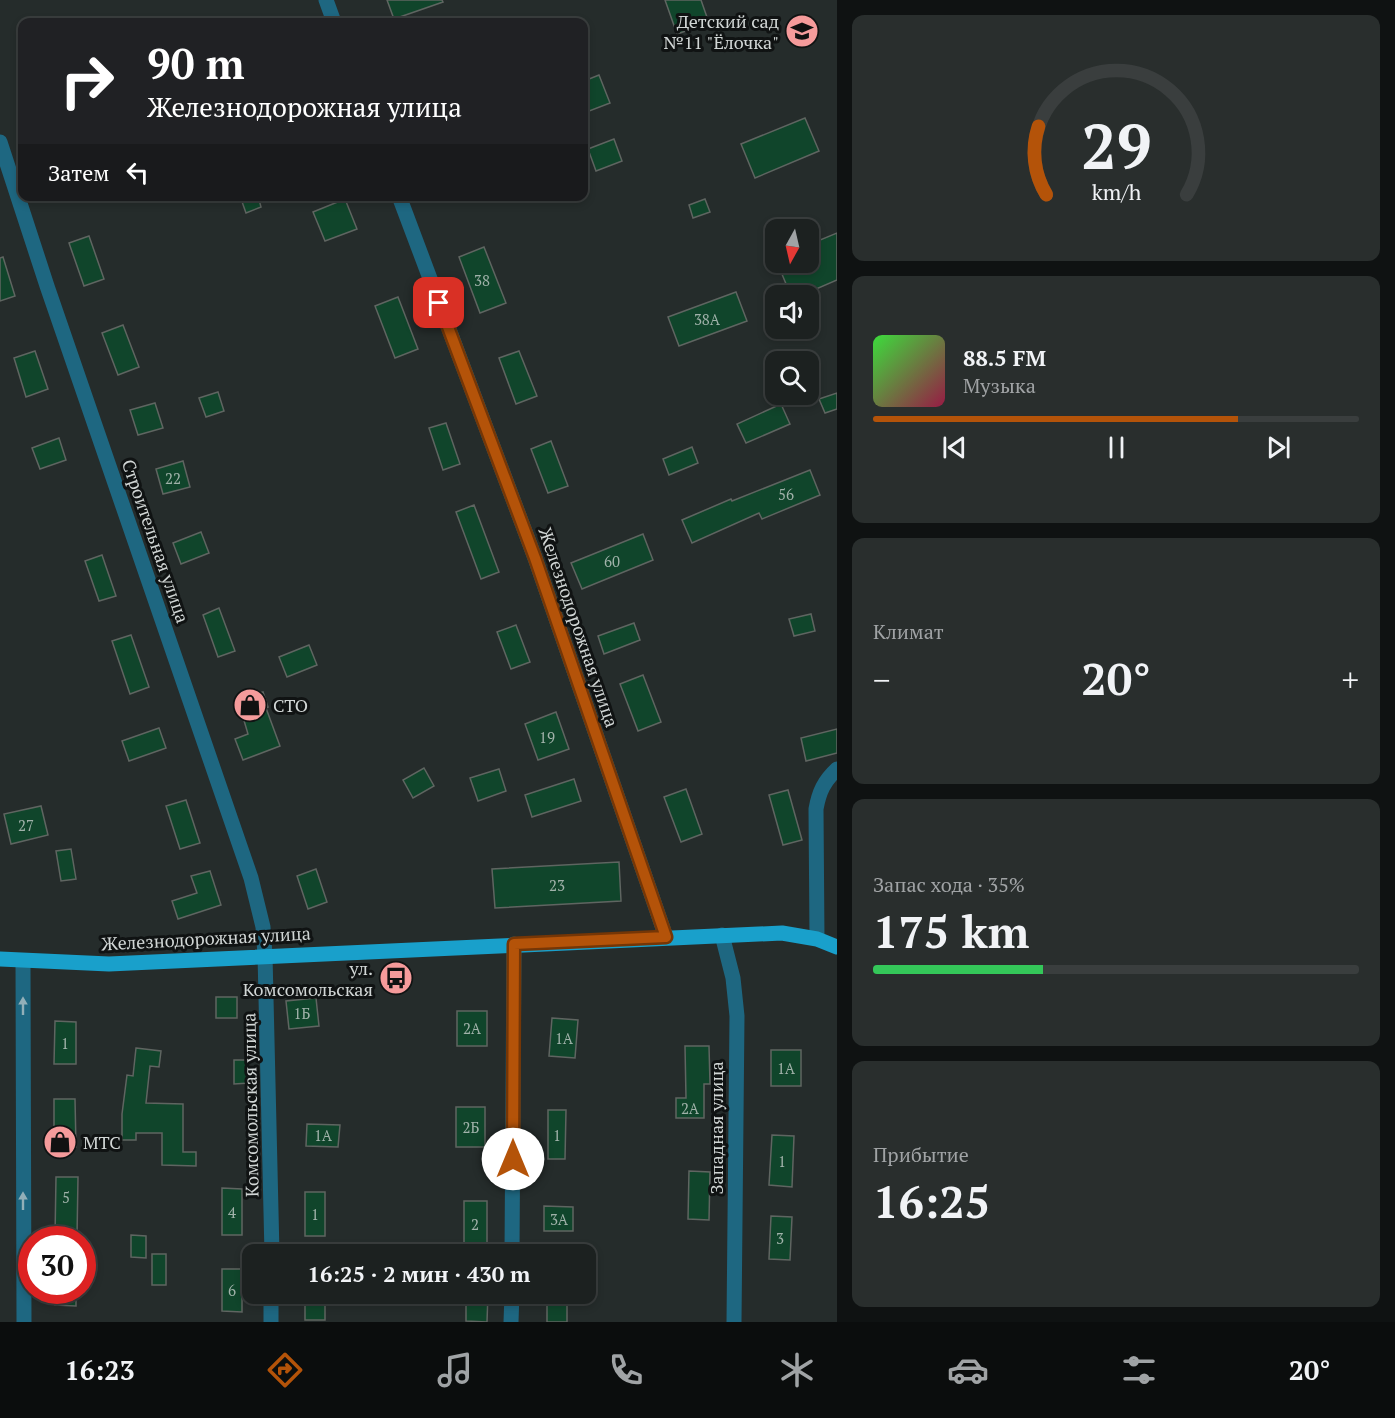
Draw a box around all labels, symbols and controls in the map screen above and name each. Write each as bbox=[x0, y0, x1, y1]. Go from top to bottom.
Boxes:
place label: Детский сад №11 "Ёлочка" bbox=[663, 9, 779, 54]
school or university icon: Детский сад №11 "Ёлочка" bbox=[784, 13, 820, 49]
text: 90 m bbox=[147, 35, 245, 91]
icon: right bbox=[48, 42, 126, 120]
text: Железнодорожная улица bbox=[147, 89, 462, 125]
text: 29 bbox=[1081, 104, 1151, 187]
icon: left bbox=[121, 156, 154, 189]
text: Затем bbox=[48, 158, 109, 187]
text: km/h bbox=[1091, 179, 1141, 207]
north arrow bbox=[765, 219, 819, 273]
map controls bbox=[765, 219, 819, 405]
house number: 38 bbox=[474, 270, 490, 290]
pin bbox=[413, 277, 464, 328]
button: sound bbox=[765, 285, 819, 339]
icon: arrive bbox=[422, 286, 455, 319]
house number: 38А bbox=[694, 309, 721, 329]
text: 88.5 FM bbox=[963, 343, 1046, 372]
button: search bbox=[765, 351, 819, 405]
text: Музыка bbox=[963, 372, 1036, 399]
icon: previous bbox=[938, 431, 971, 464]
icon: pause bbox=[1100, 431, 1133, 464]
icon: next bbox=[1262, 431, 1295, 464]
street label: Строительная улица bbox=[117, 456, 195, 626]
house number: 22 bbox=[165, 468, 181, 488]
house number: 56 bbox=[778, 484, 794, 504]
street label: Железнодорожная улица bbox=[533, 524, 625, 730]
house number: 60 bbox=[604, 551, 620, 571]
text: Климат bbox=[873, 618, 944, 645]
text: 20° bbox=[1081, 648, 1151, 708]
text: − bbox=[873, 658, 891, 701]
text: + bbox=[1341, 658, 1359, 701]
shop icon: СТО bbox=[232, 687, 268, 723]
place label: СТО bbox=[273, 693, 308, 717]
house number: 19 bbox=[539, 727, 555, 747]
house number: 27 bbox=[18, 815, 34, 835]
text: Запас хода · 35% bbox=[873, 871, 1025, 898]
house number: 23 bbox=[549, 875, 565, 895]
text: 175 km bbox=[873, 901, 1029, 961]
street label: Железнодорожная улица bbox=[101, 921, 311, 955]
place label: ул. Комсомольская bbox=[243, 956, 373, 1001]
bus stop icon: ул. Комсомольская bbox=[378, 960, 414, 996]
one-way arrow bbox=[18, 996, 28, 1015]
house number: 1Б bbox=[294, 1003, 311, 1023]
street label: Комсомольская улица bbox=[236, 1013, 264, 1197]
house number: 2А bbox=[463, 1018, 482, 1038]
house number: 1А bbox=[555, 1028, 574, 1048]
house number: 1 bbox=[61, 1033, 69, 1053]
house number: 1А bbox=[777, 1058, 796, 1078]
street label: Западная улица bbox=[704, 1061, 728, 1195]
house number: 2А bbox=[681, 1098, 700, 1118]
house number: 2Б bbox=[463, 1117, 480, 1137]
shop icon: МТС bbox=[42, 1124, 78, 1160]
house number: 1А bbox=[314, 1125, 333, 1145]
house number: 1 bbox=[553, 1125, 561, 1145]
position arrow bbox=[481, 1127, 545, 1191]
place label: МТС bbox=[83, 1130, 121, 1154]
text: Прибытие bbox=[873, 1141, 969, 1168]
house number: 1 bbox=[778, 1151, 786, 1171]
text: 16:25 bbox=[873, 1171, 990, 1231]
house number: 5 bbox=[62, 1187, 70, 1207]
one-way arrow bbox=[18, 1191, 28, 1210]
house number: 4 bbox=[228, 1202, 236, 1222]
house number: 1 bbox=[311, 1204, 319, 1224]
house number: 3А bbox=[550, 1209, 569, 1229]
house number: 2 bbox=[471, 1214, 479, 1234]
speed limit sign: 30 bbox=[18, 1226, 96, 1304]
house number: 3 bbox=[776, 1228, 784, 1248]
text: 16:25 · 2 мин · 430 m bbox=[308, 1259, 530, 1288]
house number: 6 bbox=[228, 1280, 236, 1300]
icon: directions bbox=[264, 1349, 306, 1391]
icon: music bbox=[434, 1349, 476, 1391]
icon: phone bbox=[605, 1349, 647, 1391]
icon: climate bbox=[776, 1349, 818, 1391]
icon: car bbox=[947, 1349, 989, 1391]
icon: filters bbox=[1118, 1349, 1160, 1391]
text: 16:23 bbox=[64, 1352, 135, 1388]
text: 20° bbox=[1289, 1352, 1331, 1388]

